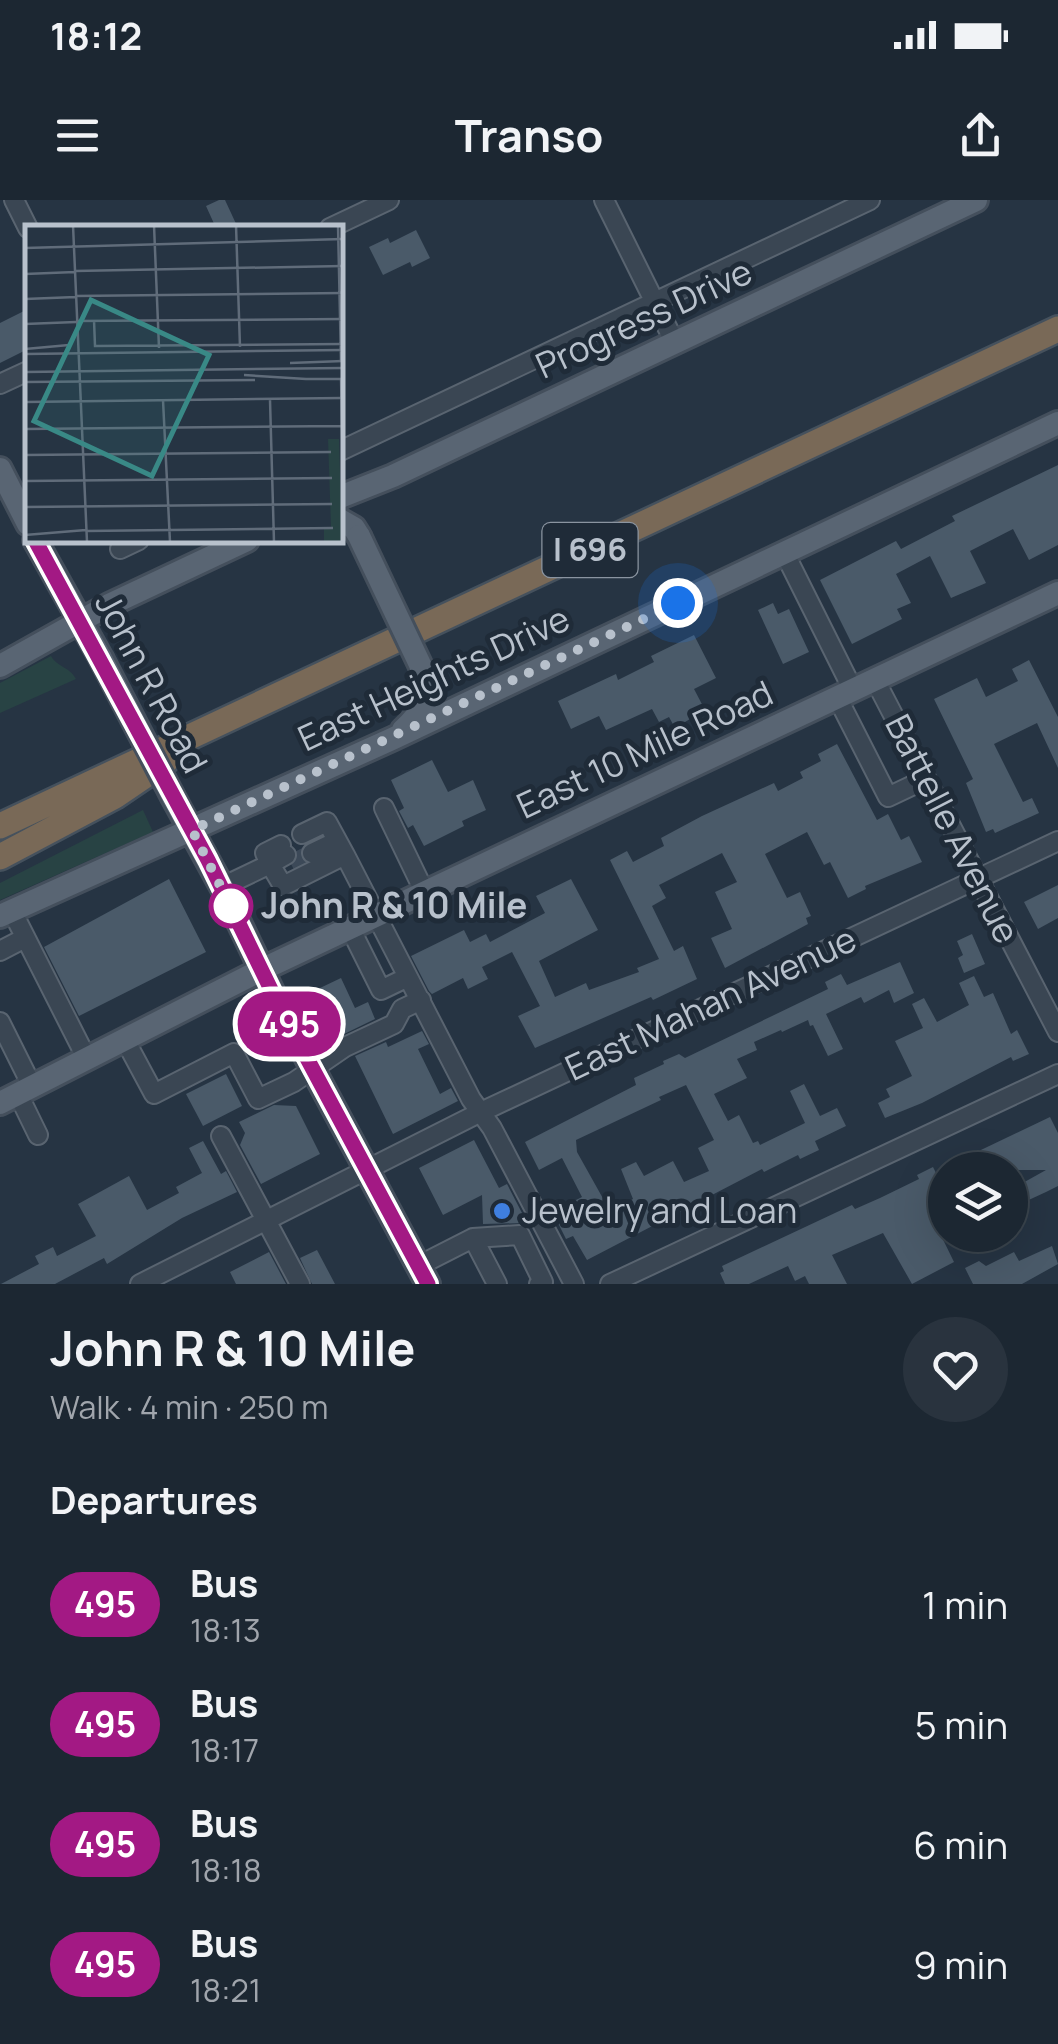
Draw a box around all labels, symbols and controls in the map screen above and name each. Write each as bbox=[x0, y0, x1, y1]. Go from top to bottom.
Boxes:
text: 18:12 bbox=[50, 9, 142, 61]
text: Transo bbox=[455, 104, 603, 166]
icon: menu bbox=[50, 108, 105, 163]
icon: share bbox=[953, 108, 1008, 163]
inset map bbox=[25, 225, 342, 542]
street label: Progress Drive bbox=[528, 247, 759, 389]
road number: I 696 bbox=[542, 523, 638, 577]
your location bbox=[653, 578, 703, 628]
street label: John R Road bbox=[84, 584, 219, 781]
street label: East Heights Drive bbox=[290, 594, 577, 762]
street label: East 10 Mile Road bbox=[509, 669, 780, 829]
street label: Battelle Avenue bbox=[875, 706, 1031, 951]
place label: John R & 10 Mile bbox=[261, 881, 527, 929]
marker: John R & 10 Mile bbox=[210, 885, 252, 927]
street label: East Mahan Avenue bbox=[557, 915, 864, 1092]
line badge: 495 bbox=[232, 992, 346, 1056]
text: 495 bbox=[258, 1000, 320, 1048]
map controls bbox=[928, 1152, 1028, 1252]
button: layers bbox=[928, 1152, 1028, 1252]
place label: Jewelry and Loan bbox=[522, 1186, 797, 1234]
marker: Jewelry and Loan bbox=[491, 1200, 513, 1222]
text: John R & 10 Mile bbox=[50, 1315, 415, 1380]
button: heart bbox=[903, 1317, 1008, 1422]
text: Walk · 4 min · 250 m bbox=[50, 1385, 328, 1429]
text: Departures bbox=[50, 1473, 258, 1525]
text: Bus bbox=[190, 1556, 258, 1608]
text: 1 min bbox=[922, 1578, 1008, 1630]
text: 495 bbox=[74, 1580, 136, 1628]
text: 18:13 bbox=[190, 1608, 261, 1652]
text: Bus bbox=[190, 1676, 258, 1728]
text: 5 min bbox=[915, 1698, 1008, 1750]
text: 495 bbox=[74, 1700, 136, 1748]
text: 18:17 bbox=[190, 1728, 259, 1772]
text: Bus bbox=[190, 1796, 258, 1848]
text: 6 min bbox=[913, 1818, 1008, 1870]
text: 495 bbox=[74, 1820, 136, 1868]
text: 18:18 bbox=[190, 1848, 262, 1892]
text: Bus bbox=[190, 1916, 258, 1968]
text: 9 min bbox=[913, 1938, 1008, 1990]
text: 495 bbox=[74, 1940, 136, 1988]
text: 18:21 bbox=[190, 1968, 261, 2012]

